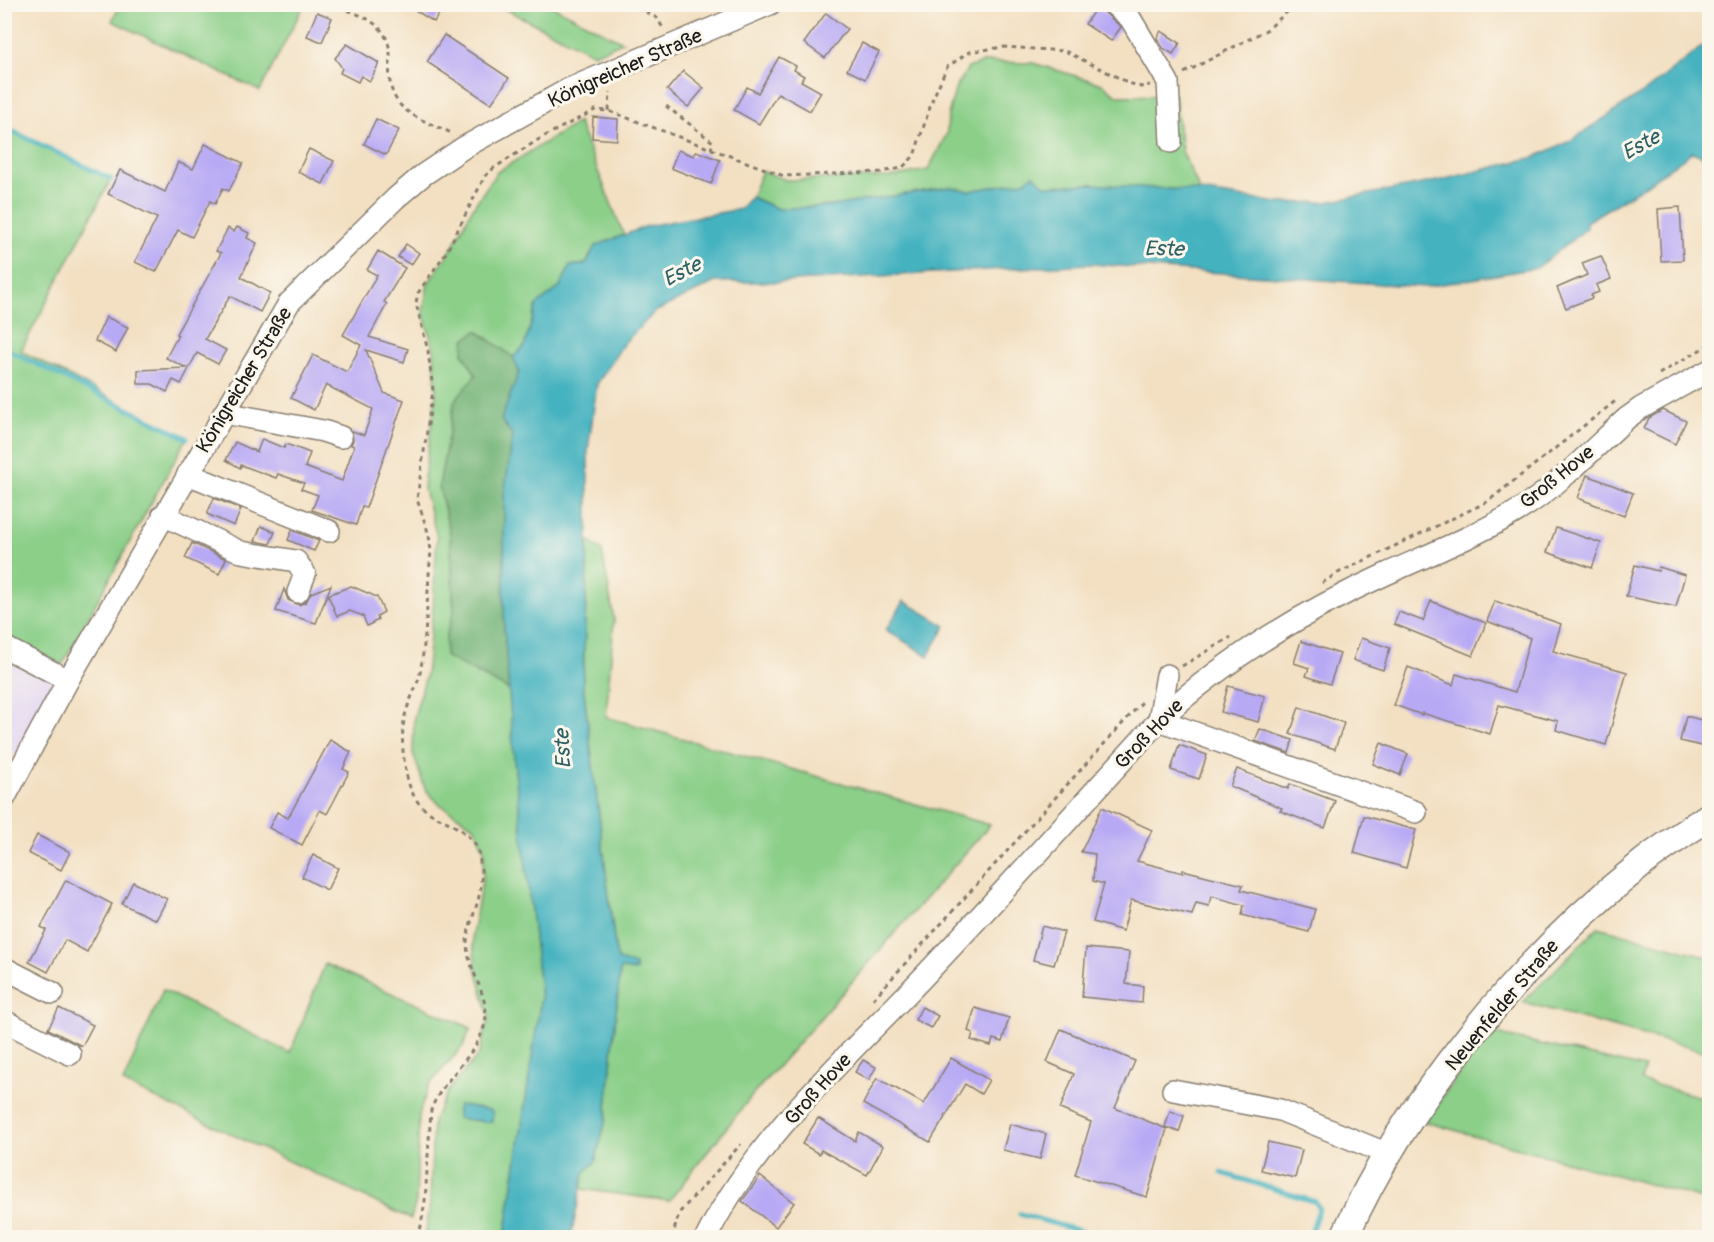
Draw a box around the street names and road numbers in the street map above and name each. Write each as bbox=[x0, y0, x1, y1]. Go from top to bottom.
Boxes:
street label: Königreicher Straße bbox=[544, 23, 706, 113]
street label: Königreicher Straße bbox=[191, 302, 298, 458]
street label: Groß Hove bbox=[1515, 439, 1599, 514]
street label: Groß Hove bbox=[1109, 693, 1189, 774]
street label: Neuenfelder Straße bbox=[1440, 934, 1564, 1076]
street label: Groß Hove bbox=[779, 1048, 857, 1130]

